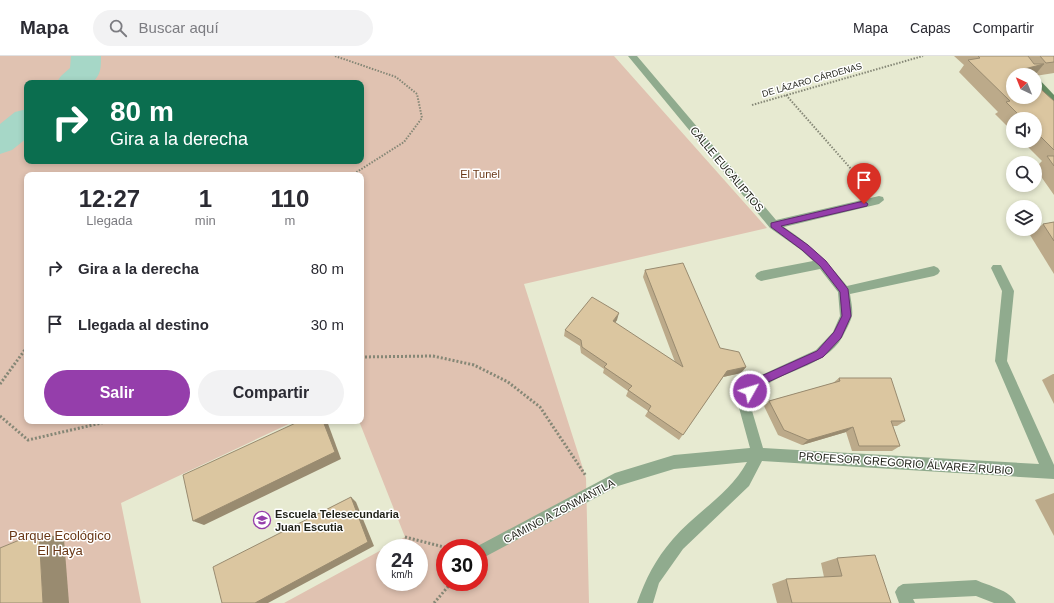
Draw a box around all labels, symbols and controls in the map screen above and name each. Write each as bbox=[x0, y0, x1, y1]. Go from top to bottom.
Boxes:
search box bbox=[93, 10, 373, 46]
text: Mapa bbox=[20, 17, 69, 38]
icon: search bbox=[107, 17, 129, 39]
text: Buscar aquí bbox=[139, 19, 219, 36]
text: Mapa bbox=[853, 20, 888, 36]
text: Capas bbox=[910, 20, 951, 36]
text: Compartir bbox=[973, 20, 1034, 36]
street label: DE LÁZARO CÁRDENAS bbox=[761, 61, 863, 99]
north arrow bbox=[1006, 68, 1042, 104]
map controls bbox=[1006, 68, 1042, 236]
icon: right bbox=[44, 96, 96, 148]
text: 80 m bbox=[110, 96, 174, 127]
button: sound bbox=[1006, 112, 1042, 148]
street label: CALLE EUCALIPTOS bbox=[688, 124, 766, 214]
text: Gira a la derecha bbox=[110, 129, 248, 149]
button: search bbox=[1006, 156, 1042, 192]
pin bbox=[847, 163, 881, 204]
park label: El Tunel bbox=[460, 168, 500, 180]
icon: arrive bbox=[853, 169, 875, 191]
text: 12:27 bbox=[79, 185, 140, 212]
text: 1 bbox=[199, 185, 212, 212]
text: 110 bbox=[271, 185, 309, 212]
button: layers bbox=[1006, 200, 1042, 236]
text: Llegada bbox=[86, 213, 133, 228]
text: min bbox=[195, 213, 216, 228]
text: m bbox=[284, 213, 295, 228]
icon: right bbox=[44, 257, 66, 279]
text: Gira a la derecha bbox=[78, 260, 199, 277]
text: 80 m bbox=[311, 260, 344, 277]
icon: arrive bbox=[44, 313, 66, 335]
text: Llegada al destino bbox=[78, 316, 209, 333]
text: 30 m bbox=[311, 316, 344, 333]
button: Salir bbox=[44, 370, 190, 416]
button: Compartir bbox=[198, 370, 344, 416]
position arrow bbox=[729, 370, 771, 412]
street label: PROFESOR GREGORIO ÁLVAREZ RUBIO bbox=[798, 450, 1014, 477]
street label: CAMINO A ZONMANTLA bbox=[501, 476, 617, 545]
place label: Escuela Telesecundaria Juan Escutia bbox=[275, 508, 400, 533]
school or university icon: Escuela Telesecundaria Juan Escutia bbox=[252, 510, 272, 530]
park label: Parque Ecológico El Haya bbox=[9, 528, 111, 558]
speed limit sign: 30 bbox=[436, 539, 488, 591]
text: 24 bbox=[391, 549, 413, 571]
text: km/h bbox=[391, 569, 413, 580]

